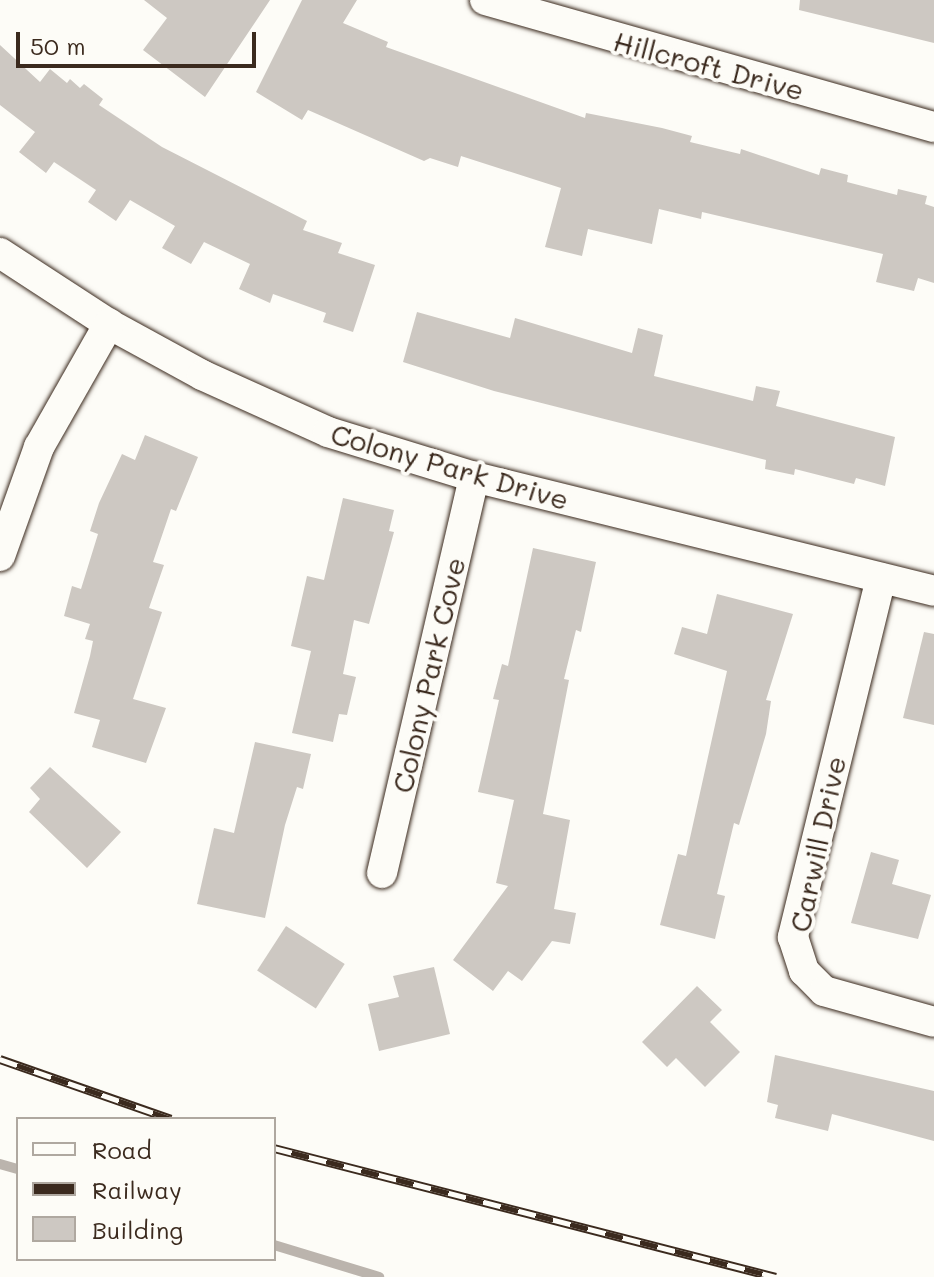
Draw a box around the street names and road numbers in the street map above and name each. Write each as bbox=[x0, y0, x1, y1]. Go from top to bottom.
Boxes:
street label: Hillcroft Drive bbox=[610, 23, 808, 107]
street label: Colony Park Drive bbox=[327, 416, 573, 516]
street label: Colony Park Cove bbox=[385, 554, 471, 796]
street label: Carwill Drive bbox=[782, 753, 852, 935]

